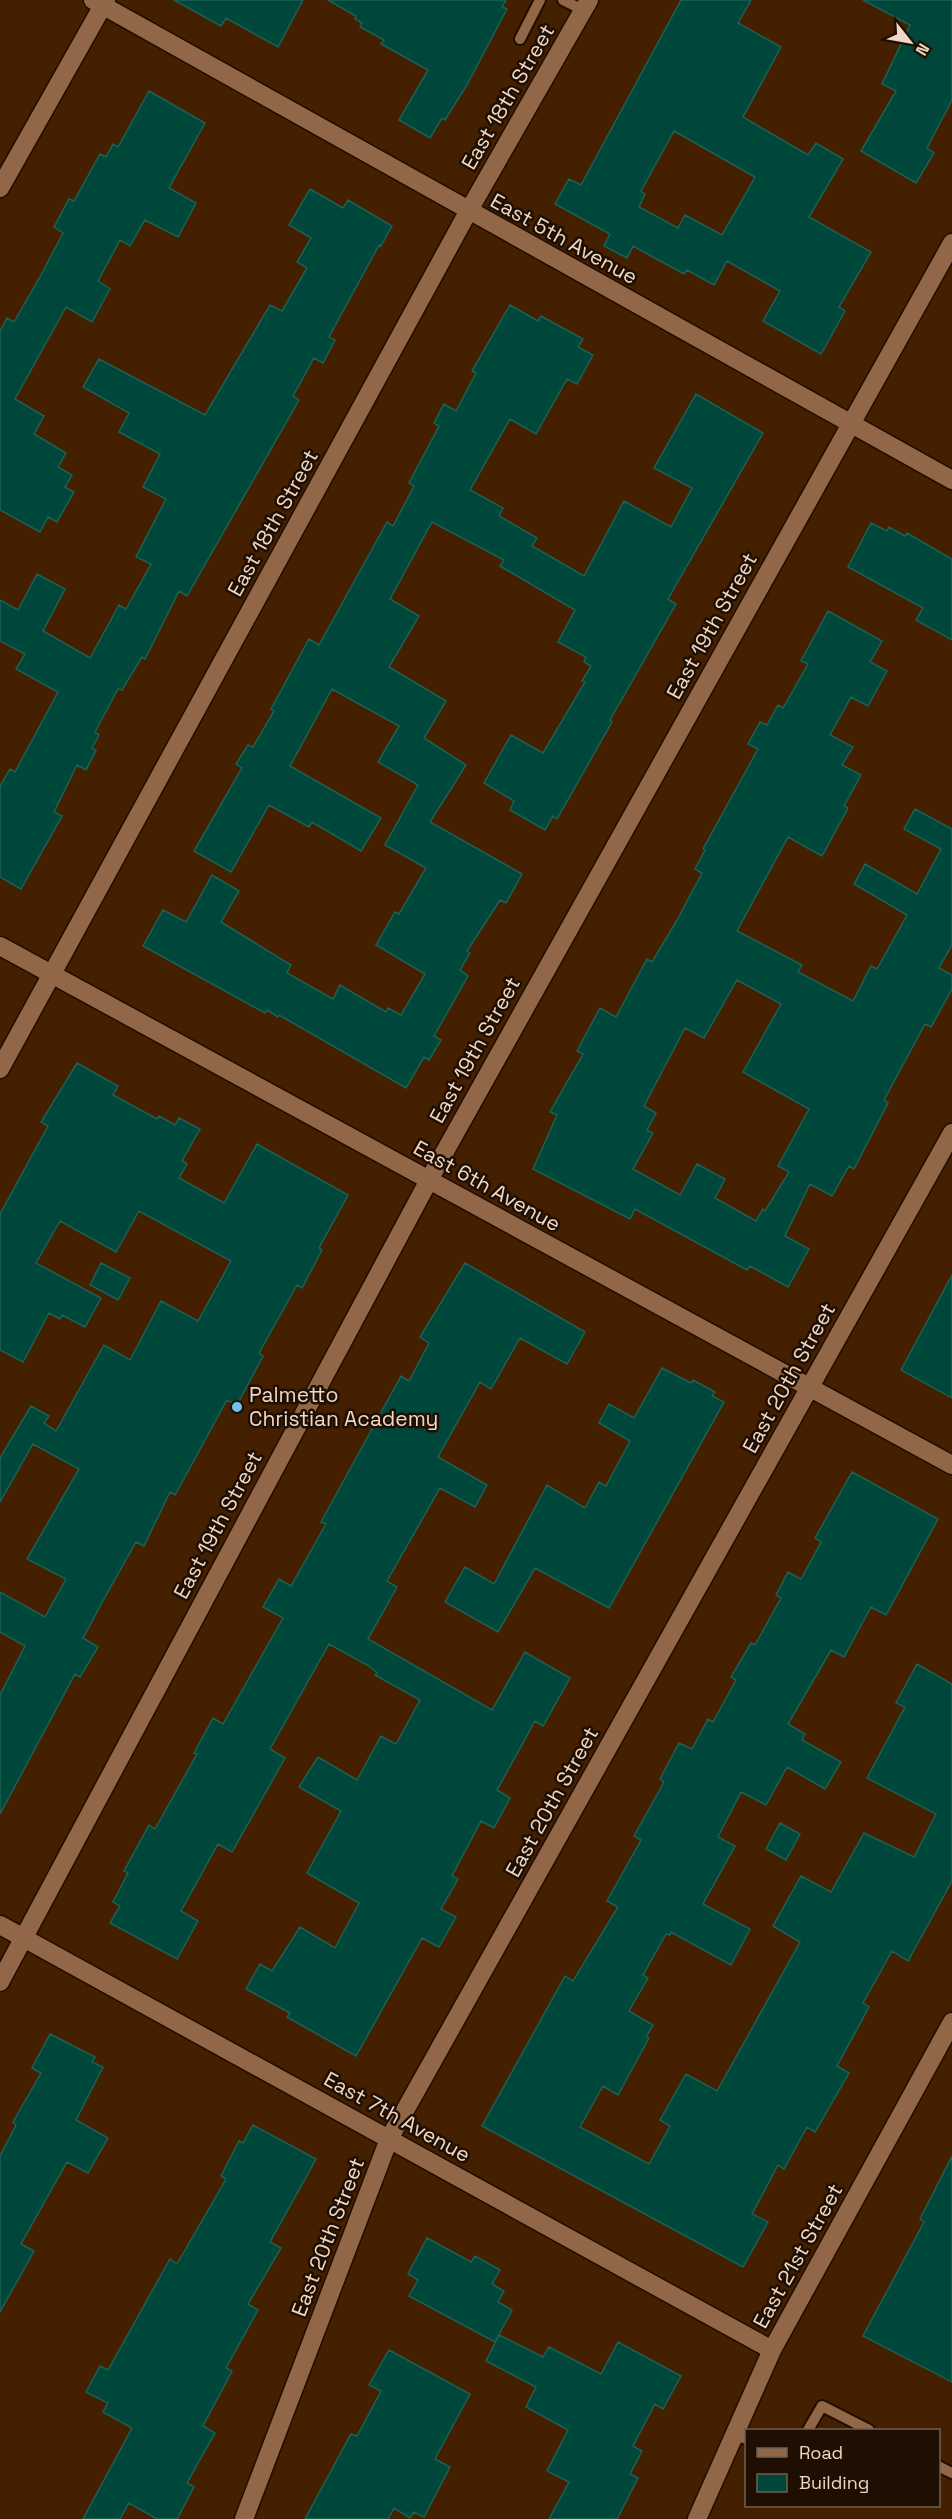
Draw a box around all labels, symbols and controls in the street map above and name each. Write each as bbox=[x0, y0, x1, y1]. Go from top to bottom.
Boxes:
north arrow bbox=[880, 12, 940, 72]
street label: East 18th Street bbox=[455, 19, 560, 174]
text: N bbox=[911, 39, 934, 59]
street label: East 5th Avenue bbox=[486, 187, 643, 290]
street label: East 18th Street bbox=[221, 445, 324, 601]
street label: East 19th Street bbox=[660, 548, 763, 704]
street label: East 19th Street bbox=[423, 972, 526, 1128]
street label: East 6th Avenue bbox=[409, 1134, 566, 1237]
street label: East 20th Street bbox=[736, 1298, 841, 1458]
place label: Palmetto Christian Academy bbox=[249, 1381, 438, 1432]
marker: Palmetto Christian Academy bbox=[230, 1400, 244, 1414]
street label: East 19th Street bbox=[167, 1446, 268, 1603]
street label: East 20th Street bbox=[499, 1722, 604, 1882]
street label: East 7th Avenue bbox=[319, 2065, 475, 2168]
street label: East 20th Street bbox=[285, 2154, 370, 2320]
street label: East 21st Street bbox=[747, 2179, 848, 2333]
legend bbox=[745, 2429, 940, 2507]
text: Road bbox=[799, 2441, 843, 2464]
text: Building bbox=[799, 2471, 869, 2494]

